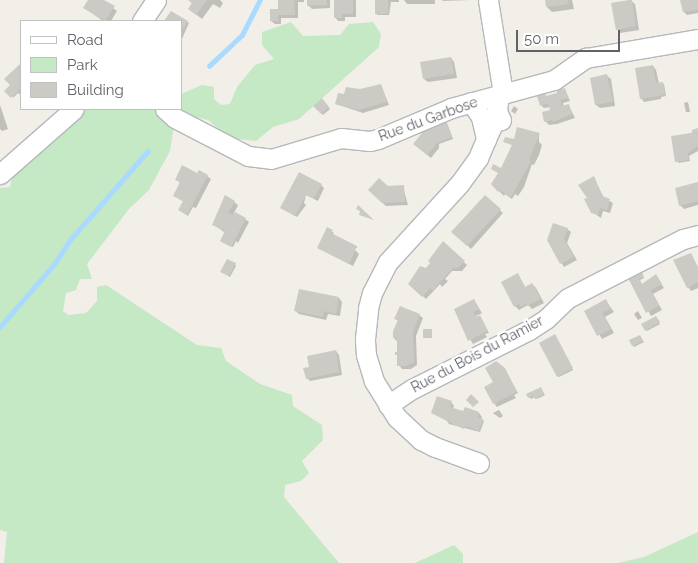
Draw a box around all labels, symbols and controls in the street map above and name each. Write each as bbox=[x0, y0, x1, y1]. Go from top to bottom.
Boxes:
legend bbox=[20, 20, 182, 110]
scale bar bbox=[518, 20, 622, 52]
text: 50 m bbox=[524, 30, 559, 48]
text: Road bbox=[67, 31, 103, 49]
text: Park bbox=[67, 56, 98, 74]
text: Building bbox=[67, 81, 124, 99]
street label: Rue du Garbose bbox=[376, 93, 480, 145]
street label: Rue du Bois du Ramier bbox=[408, 312, 546, 396]

